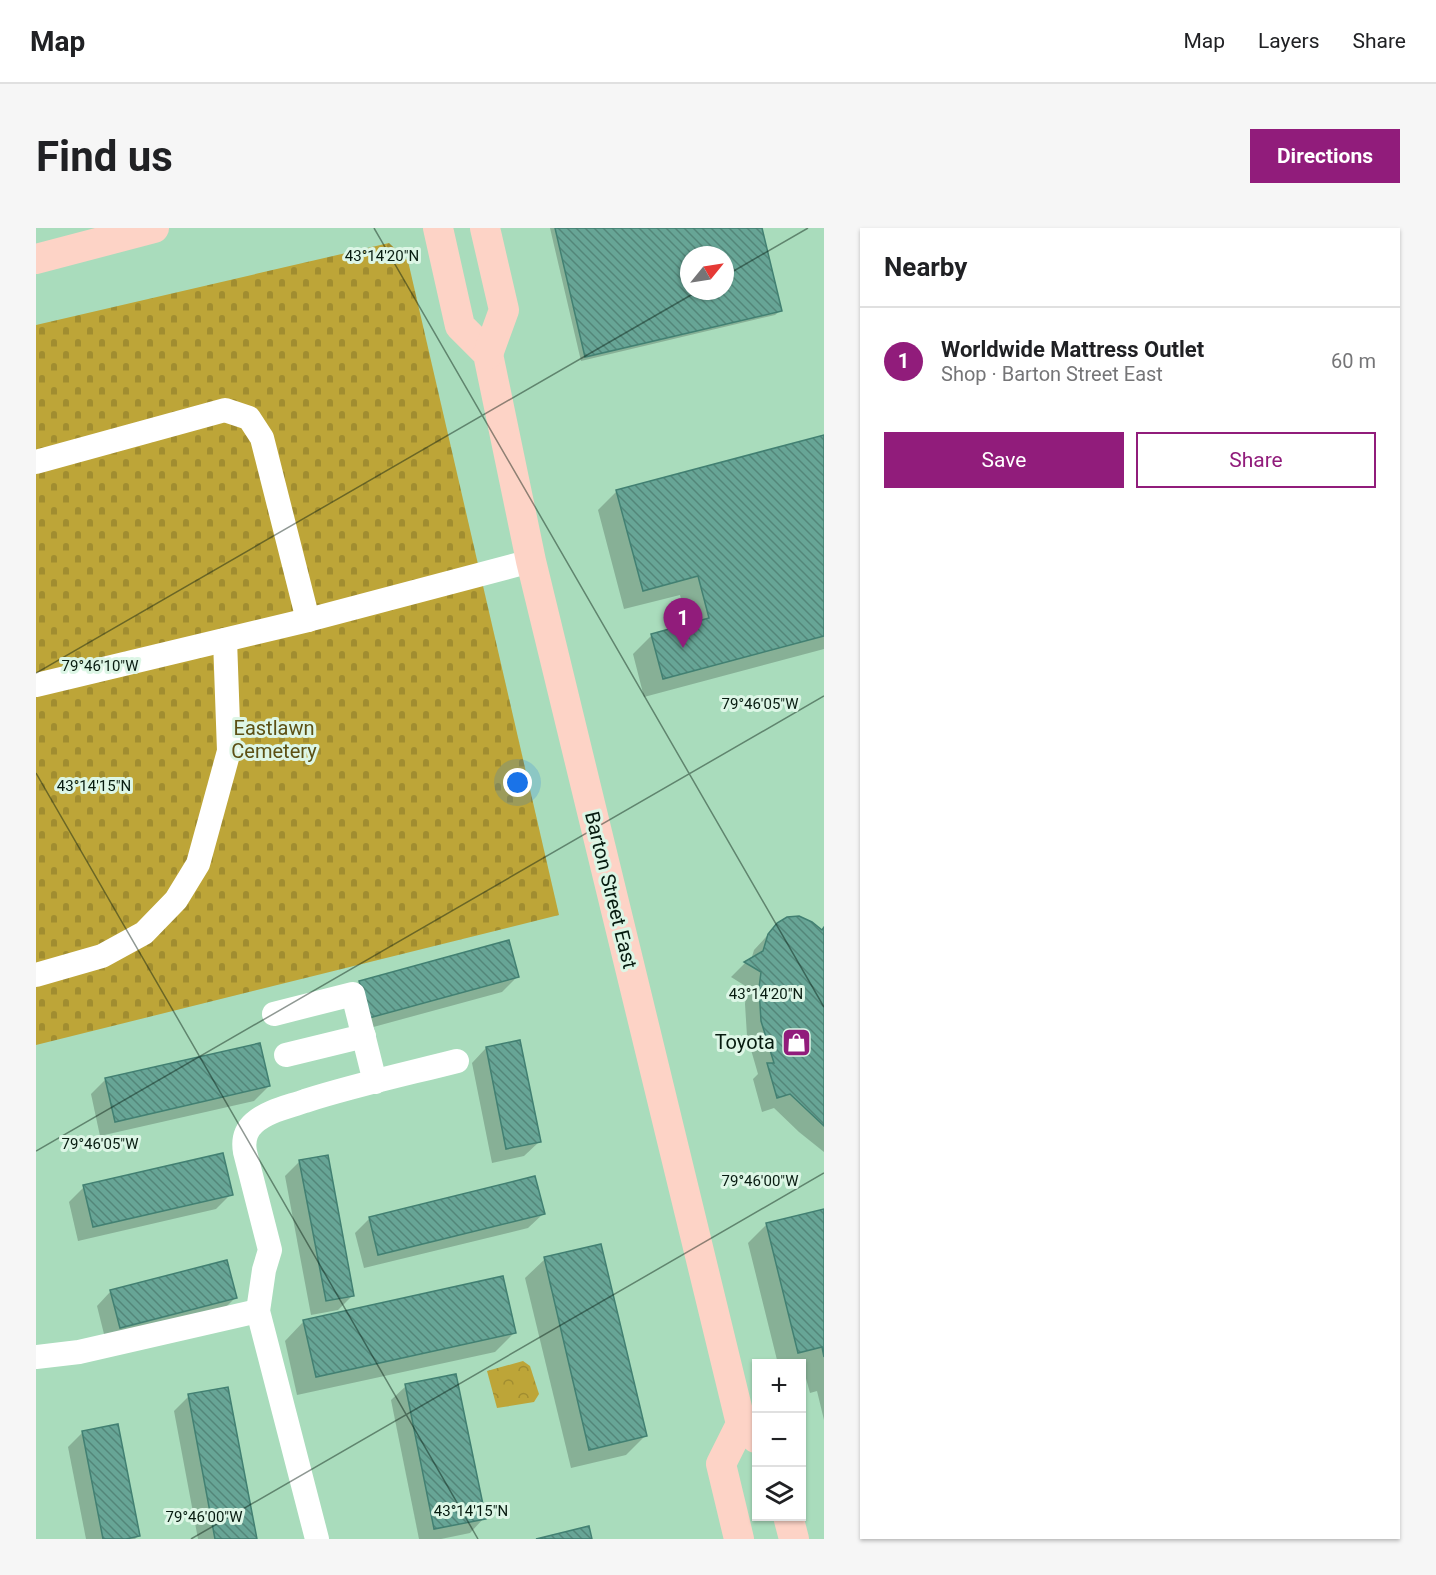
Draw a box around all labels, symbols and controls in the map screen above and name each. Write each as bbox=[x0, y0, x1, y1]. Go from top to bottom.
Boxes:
text: Map bbox=[30, 25, 85, 58]
text: Map bbox=[1183, 29, 1225, 53]
text: Layers bbox=[1258, 29, 1319, 53]
text: Share bbox=[1352, 29, 1406, 53]
button: Directions bbox=[1250, 129, 1400, 183]
text: Find us bbox=[36, 132, 173, 181]
north arrow bbox=[680, 246, 734, 300]
text: 43°14'20"N bbox=[345, 247, 419, 265]
text: Nearby bbox=[884, 252, 967, 282]
text: Worldwide Mattress Outlet bbox=[941, 337, 1204, 362]
text: 1 bbox=[898, 349, 909, 373]
text: 60 m bbox=[1331, 349, 1376, 373]
text: Shop · Barton Street East bbox=[941, 362, 1163, 386]
button: Save bbox=[884, 432, 1124, 488]
button: Share bbox=[1136, 432, 1376, 488]
pin: 1 bbox=[664, 598, 702, 648]
text: 79°46'10"W bbox=[62, 657, 138, 675]
text: 79°46'05"W bbox=[722, 695, 798, 713]
park label: Eastlawn Cemetery bbox=[231, 716, 317, 763]
your location bbox=[503, 768, 532, 797]
text: 43°14'15"N bbox=[57, 777, 131, 795]
street label: Barton Street East bbox=[580, 809, 642, 971]
text: 43°14'20"N bbox=[729, 985, 803, 1003]
shop icon: Toyota bbox=[780, 1026, 812, 1058]
place label: Toyota bbox=[715, 1030, 775, 1054]
text: 79°46'05"W bbox=[62, 1135, 138, 1153]
text: 79°46'00"W bbox=[722, 1172, 798, 1190]
map controls bbox=[752, 1359, 806, 1521]
button: + bbox=[752, 1359, 806, 1413]
button: − bbox=[752, 1413, 806, 1467]
button: layers bbox=[752, 1467, 806, 1521]
text: 43°14'15"N bbox=[434, 1502, 508, 1520]
text: 79°46'00"W bbox=[166, 1508, 242, 1526]

